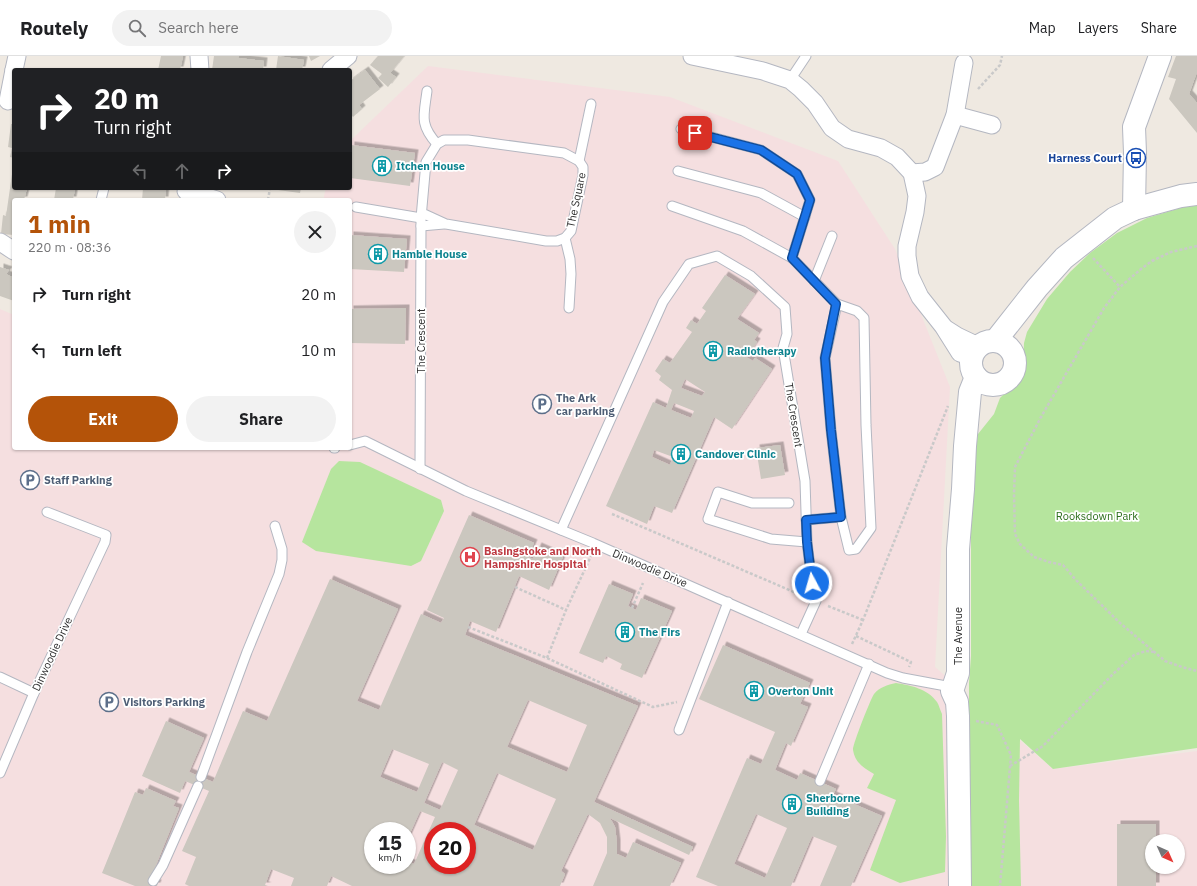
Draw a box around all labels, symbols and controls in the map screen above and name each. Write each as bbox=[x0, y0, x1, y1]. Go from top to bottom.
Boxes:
search box bbox=[112, 10, 392, 46]
text: Routely bbox=[20, 16, 88, 40]
icon: search bbox=[126, 17, 148, 39]
text: Search here bbox=[158, 18, 239, 37]
text: Map bbox=[1029, 19, 1056, 37]
text: Layers bbox=[1078, 19, 1119, 37]
text: Share bbox=[1141, 19, 1177, 37]
text: 20 m bbox=[94, 80, 159, 117]
icon: right bbox=[28, 84, 80, 136]
text: Turn right bbox=[94, 116, 172, 139]
pin bbox=[678, 116, 712, 150]
icon: arrive bbox=[684, 122, 706, 144]
bus stop icon: Harness Court bbox=[1125, 147, 1147, 169]
place label: Harness Court bbox=[1048, 151, 1122, 165]
building icon: Itchen House bbox=[371, 155, 393, 177]
place label: Itchen House bbox=[396, 159, 465, 173]
icon: left bbox=[129, 160, 151, 182]
icon: ahead bbox=[171, 160, 193, 182]
icon: right bbox=[213, 160, 235, 182]
street label: The Square bbox=[563, 171, 589, 229]
text: 1 min bbox=[28, 208, 91, 240]
button: close bbox=[294, 211, 336, 253]
text: 220 m · 08:36 bbox=[28, 239, 111, 256]
building icon: Hamble House bbox=[367, 243, 389, 265]
place label: Hamble House bbox=[392, 247, 467, 261]
icon: right bbox=[28, 283, 50, 305]
text: Turn right bbox=[62, 285, 131, 304]
text: 20 m bbox=[301, 285, 336, 304]
street label: The Crescent bbox=[414, 308, 428, 374]
icon: left bbox=[28, 339, 50, 361]
building icon: Radiotherapy bbox=[702, 340, 724, 362]
text: Turn left bbox=[62, 341, 122, 360]
text: 10 m bbox=[301, 341, 336, 360]
place label: Radiotherapy bbox=[727, 344, 797, 358]
street label: The Crescent bbox=[782, 382, 806, 448]
place label: The Ark car parking bbox=[556, 391, 615, 418]
parking icon: The Ark car parking bbox=[531, 393, 553, 415]
button: Exit bbox=[28, 396, 178, 442]
button: Share bbox=[186, 396, 336, 442]
building icon: Candover Clinic bbox=[670, 443, 692, 465]
place label: Candover Clinic bbox=[695, 447, 776, 461]
parking icon: Staff Parking bbox=[19, 469, 41, 491]
place label: Staff Parking bbox=[44, 473, 113, 487]
park label: Rooksdown Park bbox=[1056, 509, 1138, 523]
place label: Basingstoke and North Hampshire Hospital bbox=[484, 544, 601, 571]
hospital icon: Basingstoke and North Hampshire Hospital bbox=[459, 546, 481, 568]
street label: Dinwoodie Drive bbox=[610, 546, 690, 590]
position arrow bbox=[791, 562, 833, 604]
street label: The Avenue bbox=[951, 607, 965, 665]
street label: Dinwoodie Drive bbox=[29, 615, 75, 693]
building icon: The Firs bbox=[614, 621, 636, 643]
place label: The Firs bbox=[639, 625, 681, 639]
building icon: Overton Unit bbox=[743, 680, 765, 702]
place label: Overton Unit bbox=[768, 684, 833, 698]
parking icon: Visitors Parking bbox=[98, 691, 120, 713]
place label: Visitors Parking bbox=[123, 695, 206, 709]
place label: Sherborne Building bbox=[806, 791, 860, 818]
building icon: Sherborne Building bbox=[781, 793, 803, 815]
speed limit sign: 20 bbox=[424, 822, 476, 874]
text: 15 bbox=[378, 829, 402, 856]
north arrow bbox=[1145, 834, 1185, 874]
map controls bbox=[1145, 834, 1185, 874]
text: km/h bbox=[378, 851, 402, 864]

